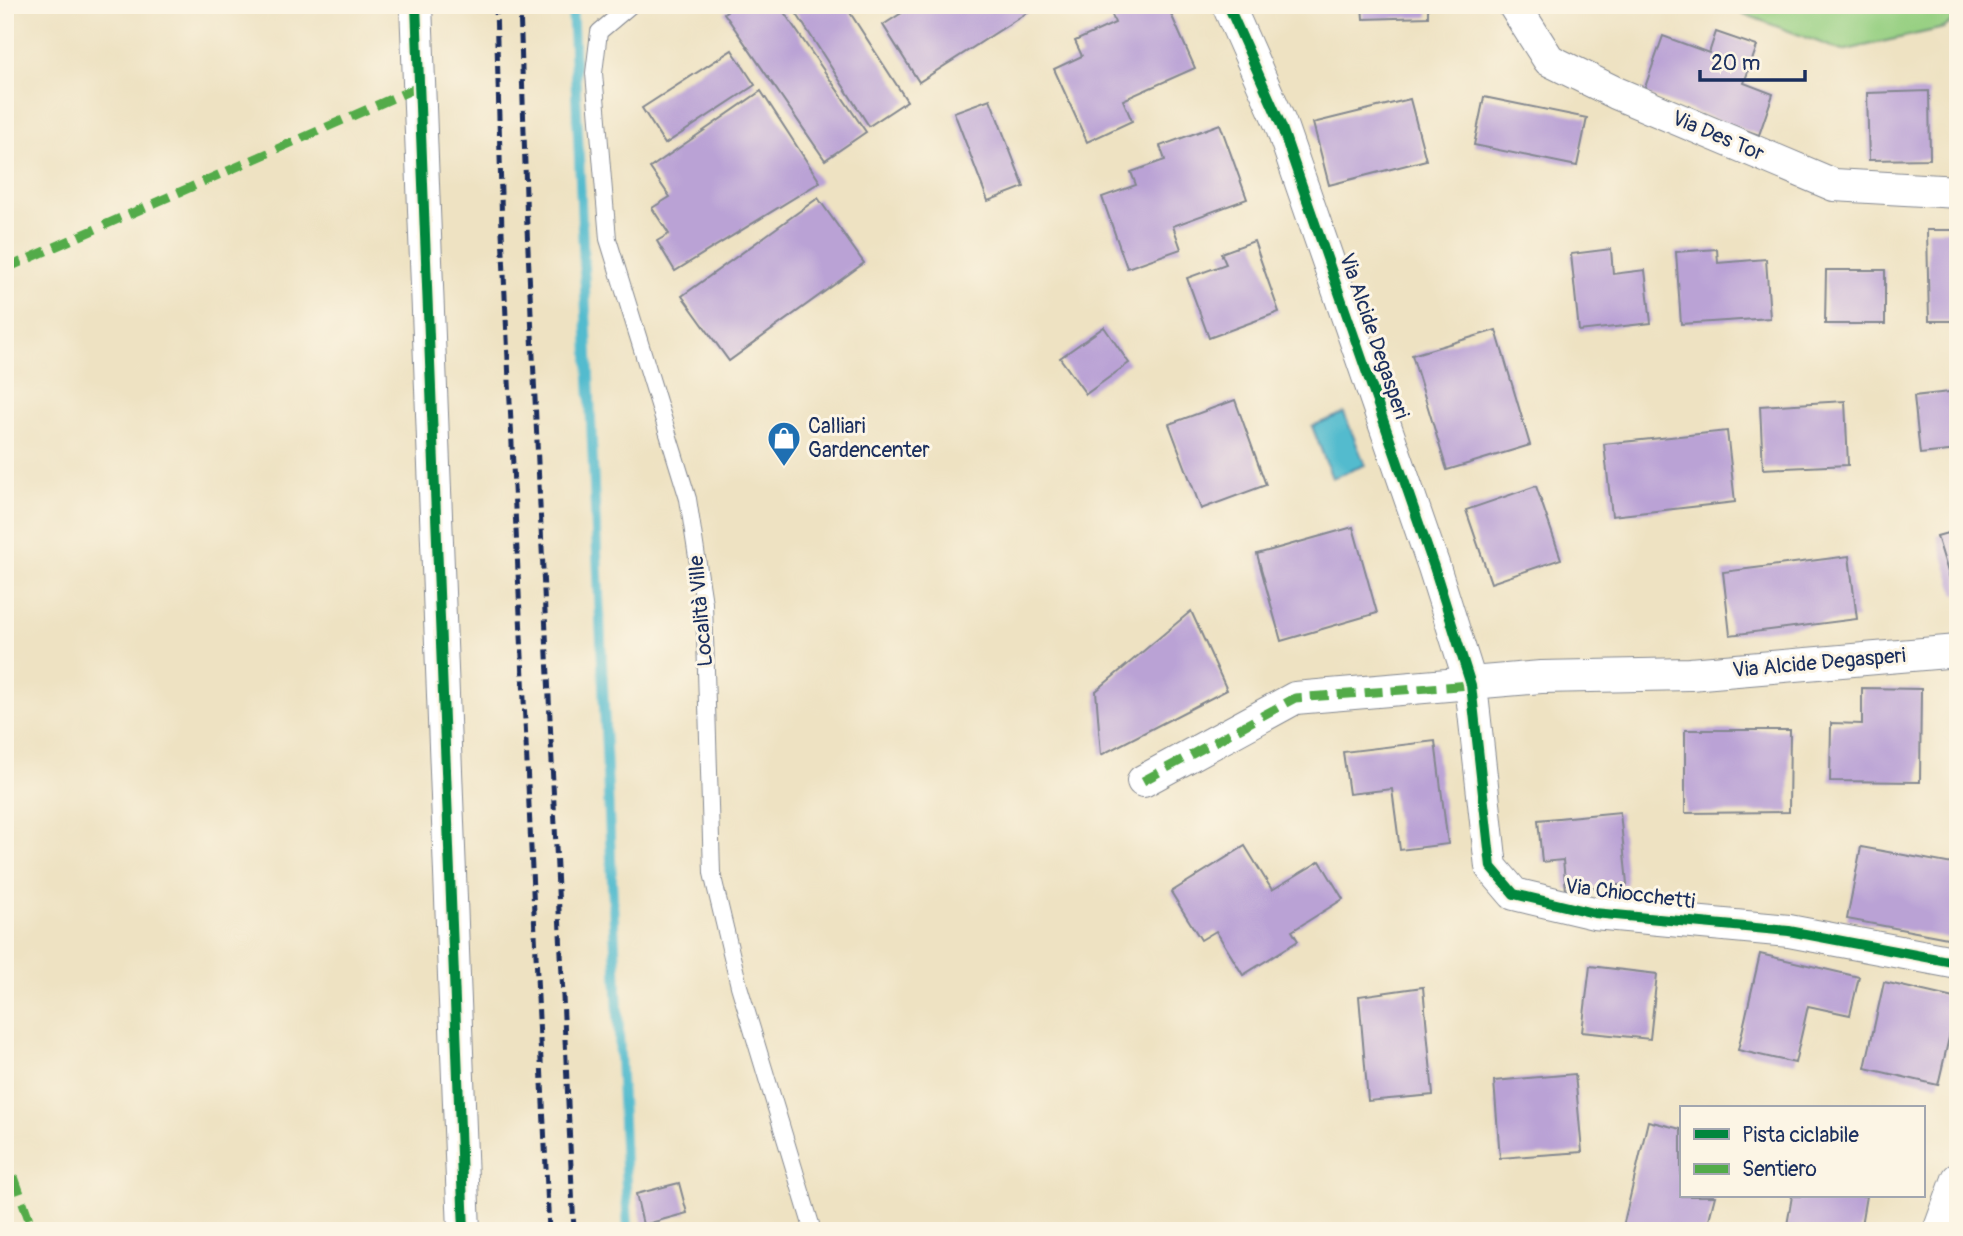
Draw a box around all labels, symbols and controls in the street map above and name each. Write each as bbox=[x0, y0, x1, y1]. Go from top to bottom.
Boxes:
scale bar bbox=[1700, 38, 1806, 82]
text: 20 m bbox=[1711, 50, 1760, 77]
street label: Via Des Tor bbox=[1668, 105, 1769, 168]
street label: Via Alcide Degasperi bbox=[1333, 249, 1415, 423]
place label: Calliari Gardencenter bbox=[808, 413, 930, 464]
shop icon: Calliari Gardencenter bbox=[765, 419, 803, 468]
street label: Località Ville bbox=[683, 554, 719, 668]
street label: Via Alcide Degasperi bbox=[1731, 642, 1907, 684]
street label: Via Chiocchetti bbox=[1563, 873, 1697, 915]
legend bbox=[1680, 1106, 1924, 1198]
text: Pista ciclabile bbox=[1742, 1122, 1859, 1149]
text: Sentiero bbox=[1742, 1156, 1817, 1183]

